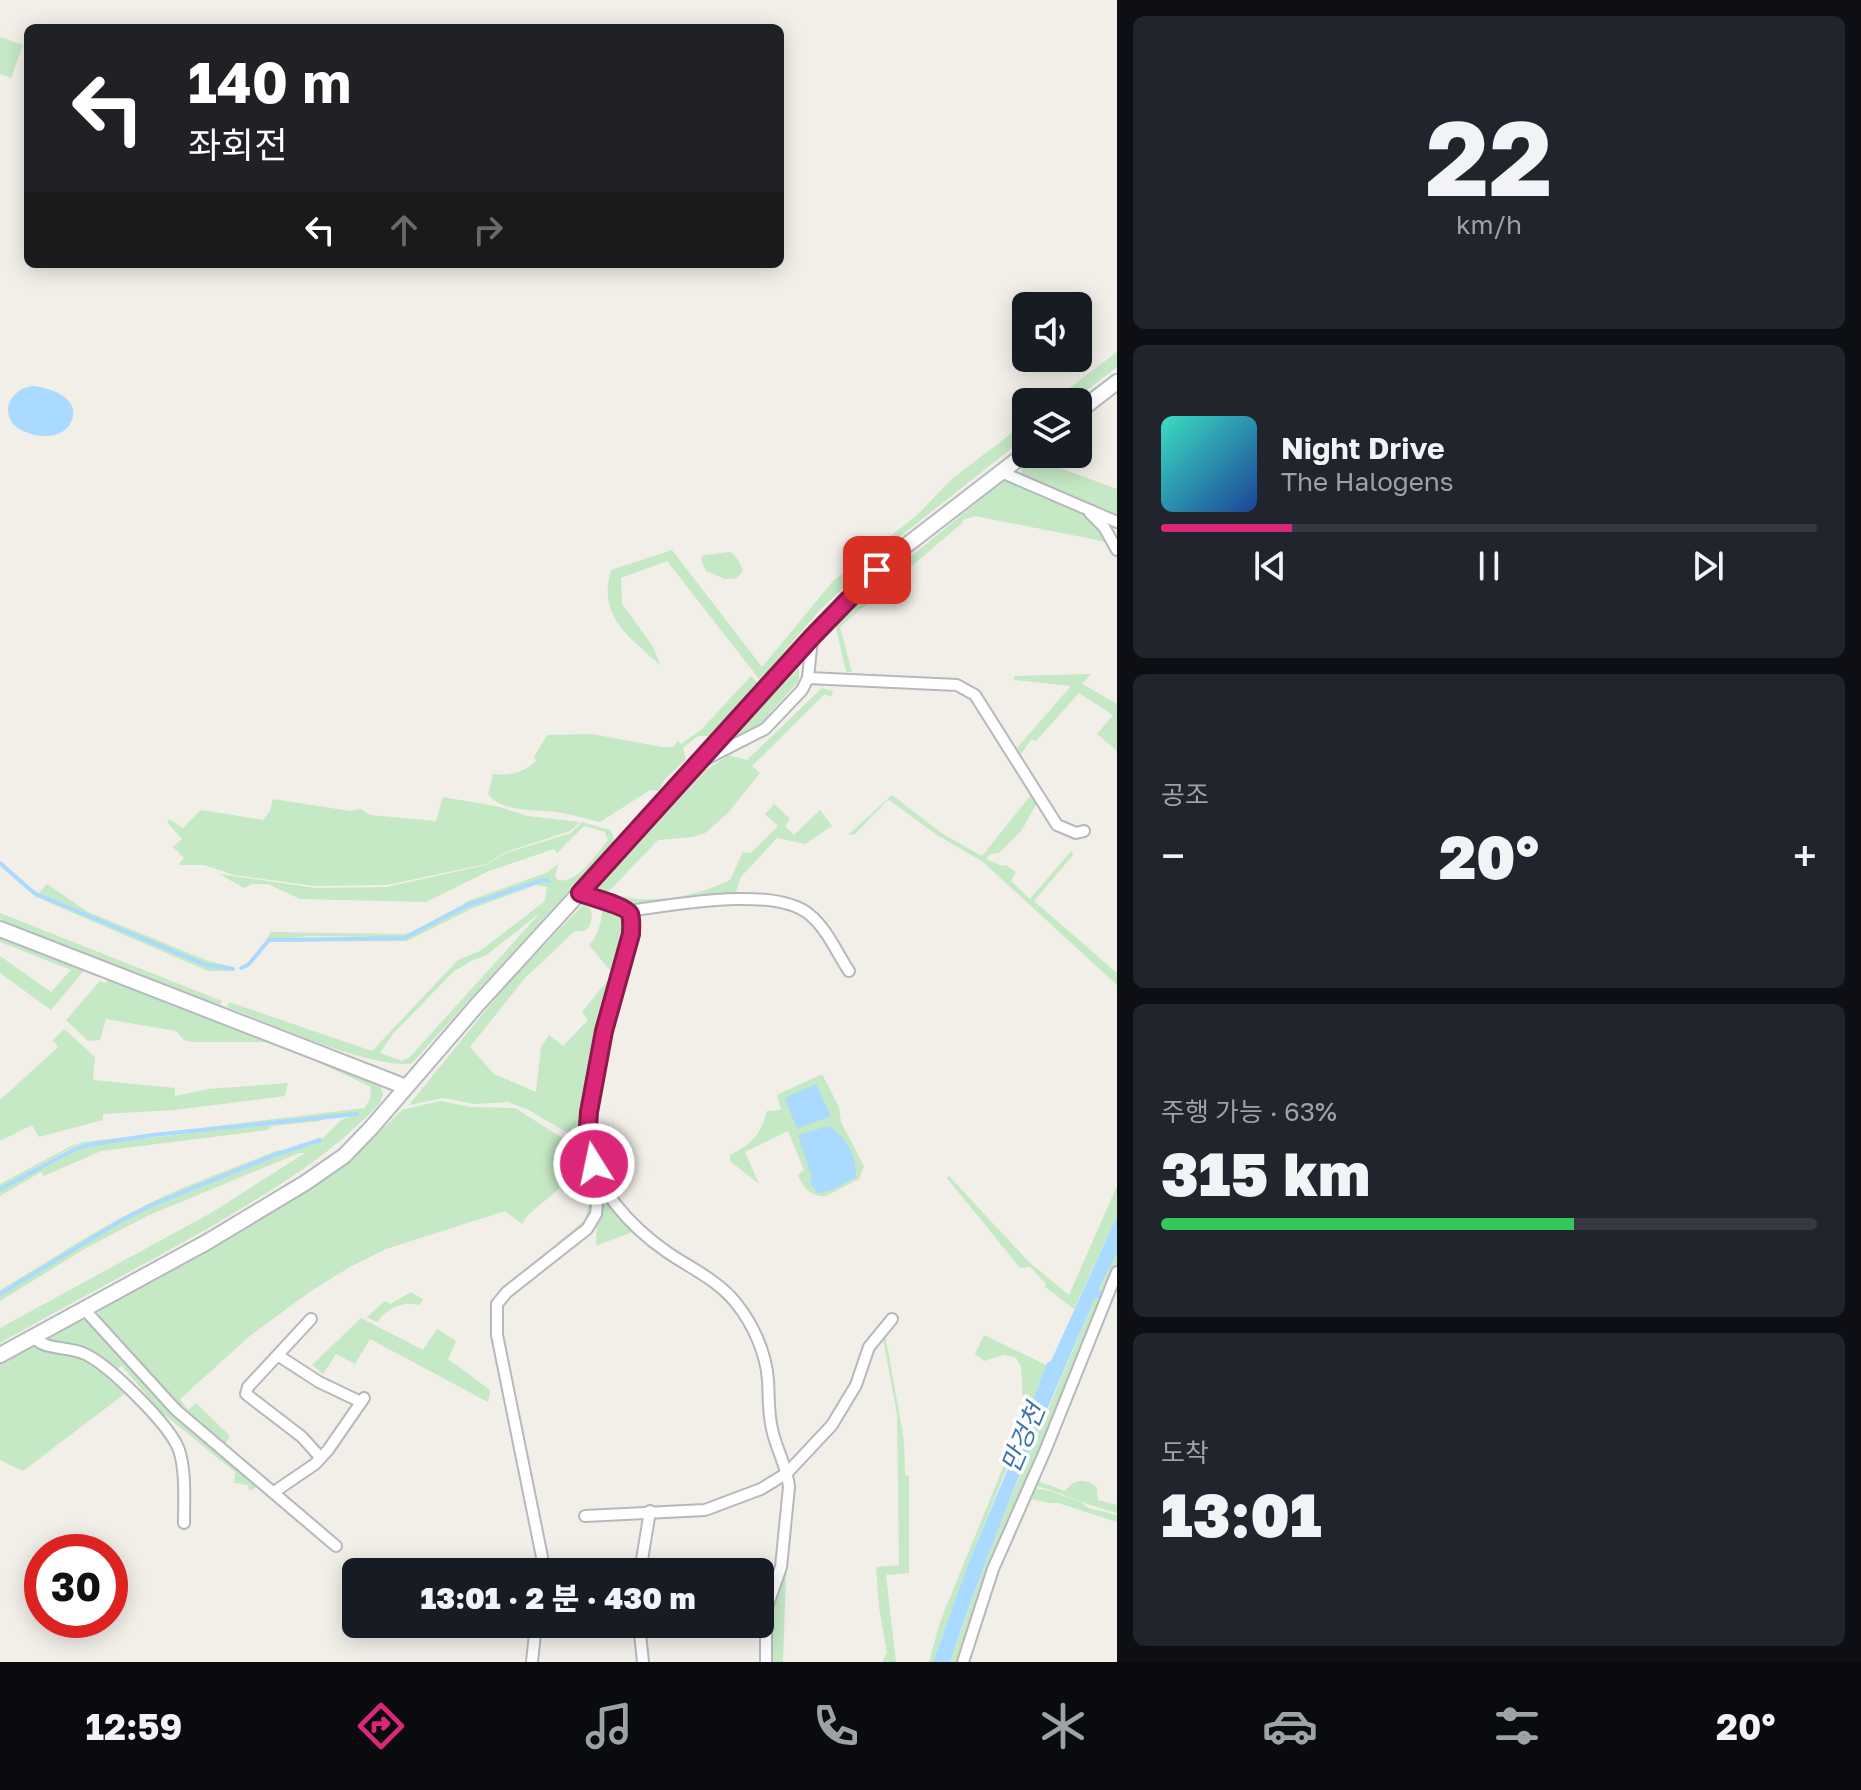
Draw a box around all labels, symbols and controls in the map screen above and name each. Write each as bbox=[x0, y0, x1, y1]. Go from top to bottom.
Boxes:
text: 140 m bbox=[188, 48, 351, 115]
icon: left bbox=[56, 56, 160, 160]
text: 22 bbox=[1426, 94, 1552, 219]
text: 좌회전 bbox=[188, 123, 287, 166]
icon: left bbox=[298, 208, 342, 252]
icon: ahead bbox=[382, 208, 426, 252]
icon: right bbox=[466, 208, 510, 252]
text: km/h bbox=[1456, 209, 1522, 240]
map controls bbox=[1012, 292, 1092, 468]
button: sound bbox=[1012, 292, 1092, 372]
button: layers bbox=[1012, 388, 1092, 468]
text: Night Drive bbox=[1281, 430, 1445, 466]
text: The Halogens bbox=[1281, 466, 1454, 497]
pin bbox=[843, 536, 911, 604]
icon: previous bbox=[1248, 544, 1292, 588]
icon: pause bbox=[1467, 544, 1511, 588]
icon: next bbox=[1686, 544, 1730, 588]
icon: arrive bbox=[855, 548, 899, 592]
text: 공조 bbox=[1161, 779, 1209, 810]
text: 20° bbox=[1439, 820, 1539, 892]
text: − bbox=[1161, 829, 1185, 882]
text: + bbox=[1793, 829, 1817, 882]
text: 주행 가능 · 63% bbox=[1161, 1096, 1337, 1127]
position arrow bbox=[552, 1122, 636, 1206]
text: 315 km bbox=[1161, 1137, 1370, 1209]
water label: 만겅천 bbox=[994, 1396, 1052, 1477]
text: 도착 bbox=[1161, 1437, 1209, 1468]
text: 13:01 bbox=[1161, 1478, 1322, 1550]
speed limit sign: 30 bbox=[24, 1534, 128, 1638]
text: 13:01 · 2 분 · 430 m bbox=[420, 1580, 696, 1616]
icon: directions bbox=[353, 1698, 409, 1754]
icon: music bbox=[581, 1698, 637, 1754]
icon: phone bbox=[808, 1698, 864, 1754]
icon: climate bbox=[1035, 1698, 1091, 1754]
icon: car bbox=[1262, 1698, 1318, 1754]
icon: filters bbox=[1489, 1698, 1545, 1754]
text: 12:59 bbox=[86, 1705, 182, 1748]
text: 20° bbox=[1716, 1705, 1775, 1748]

